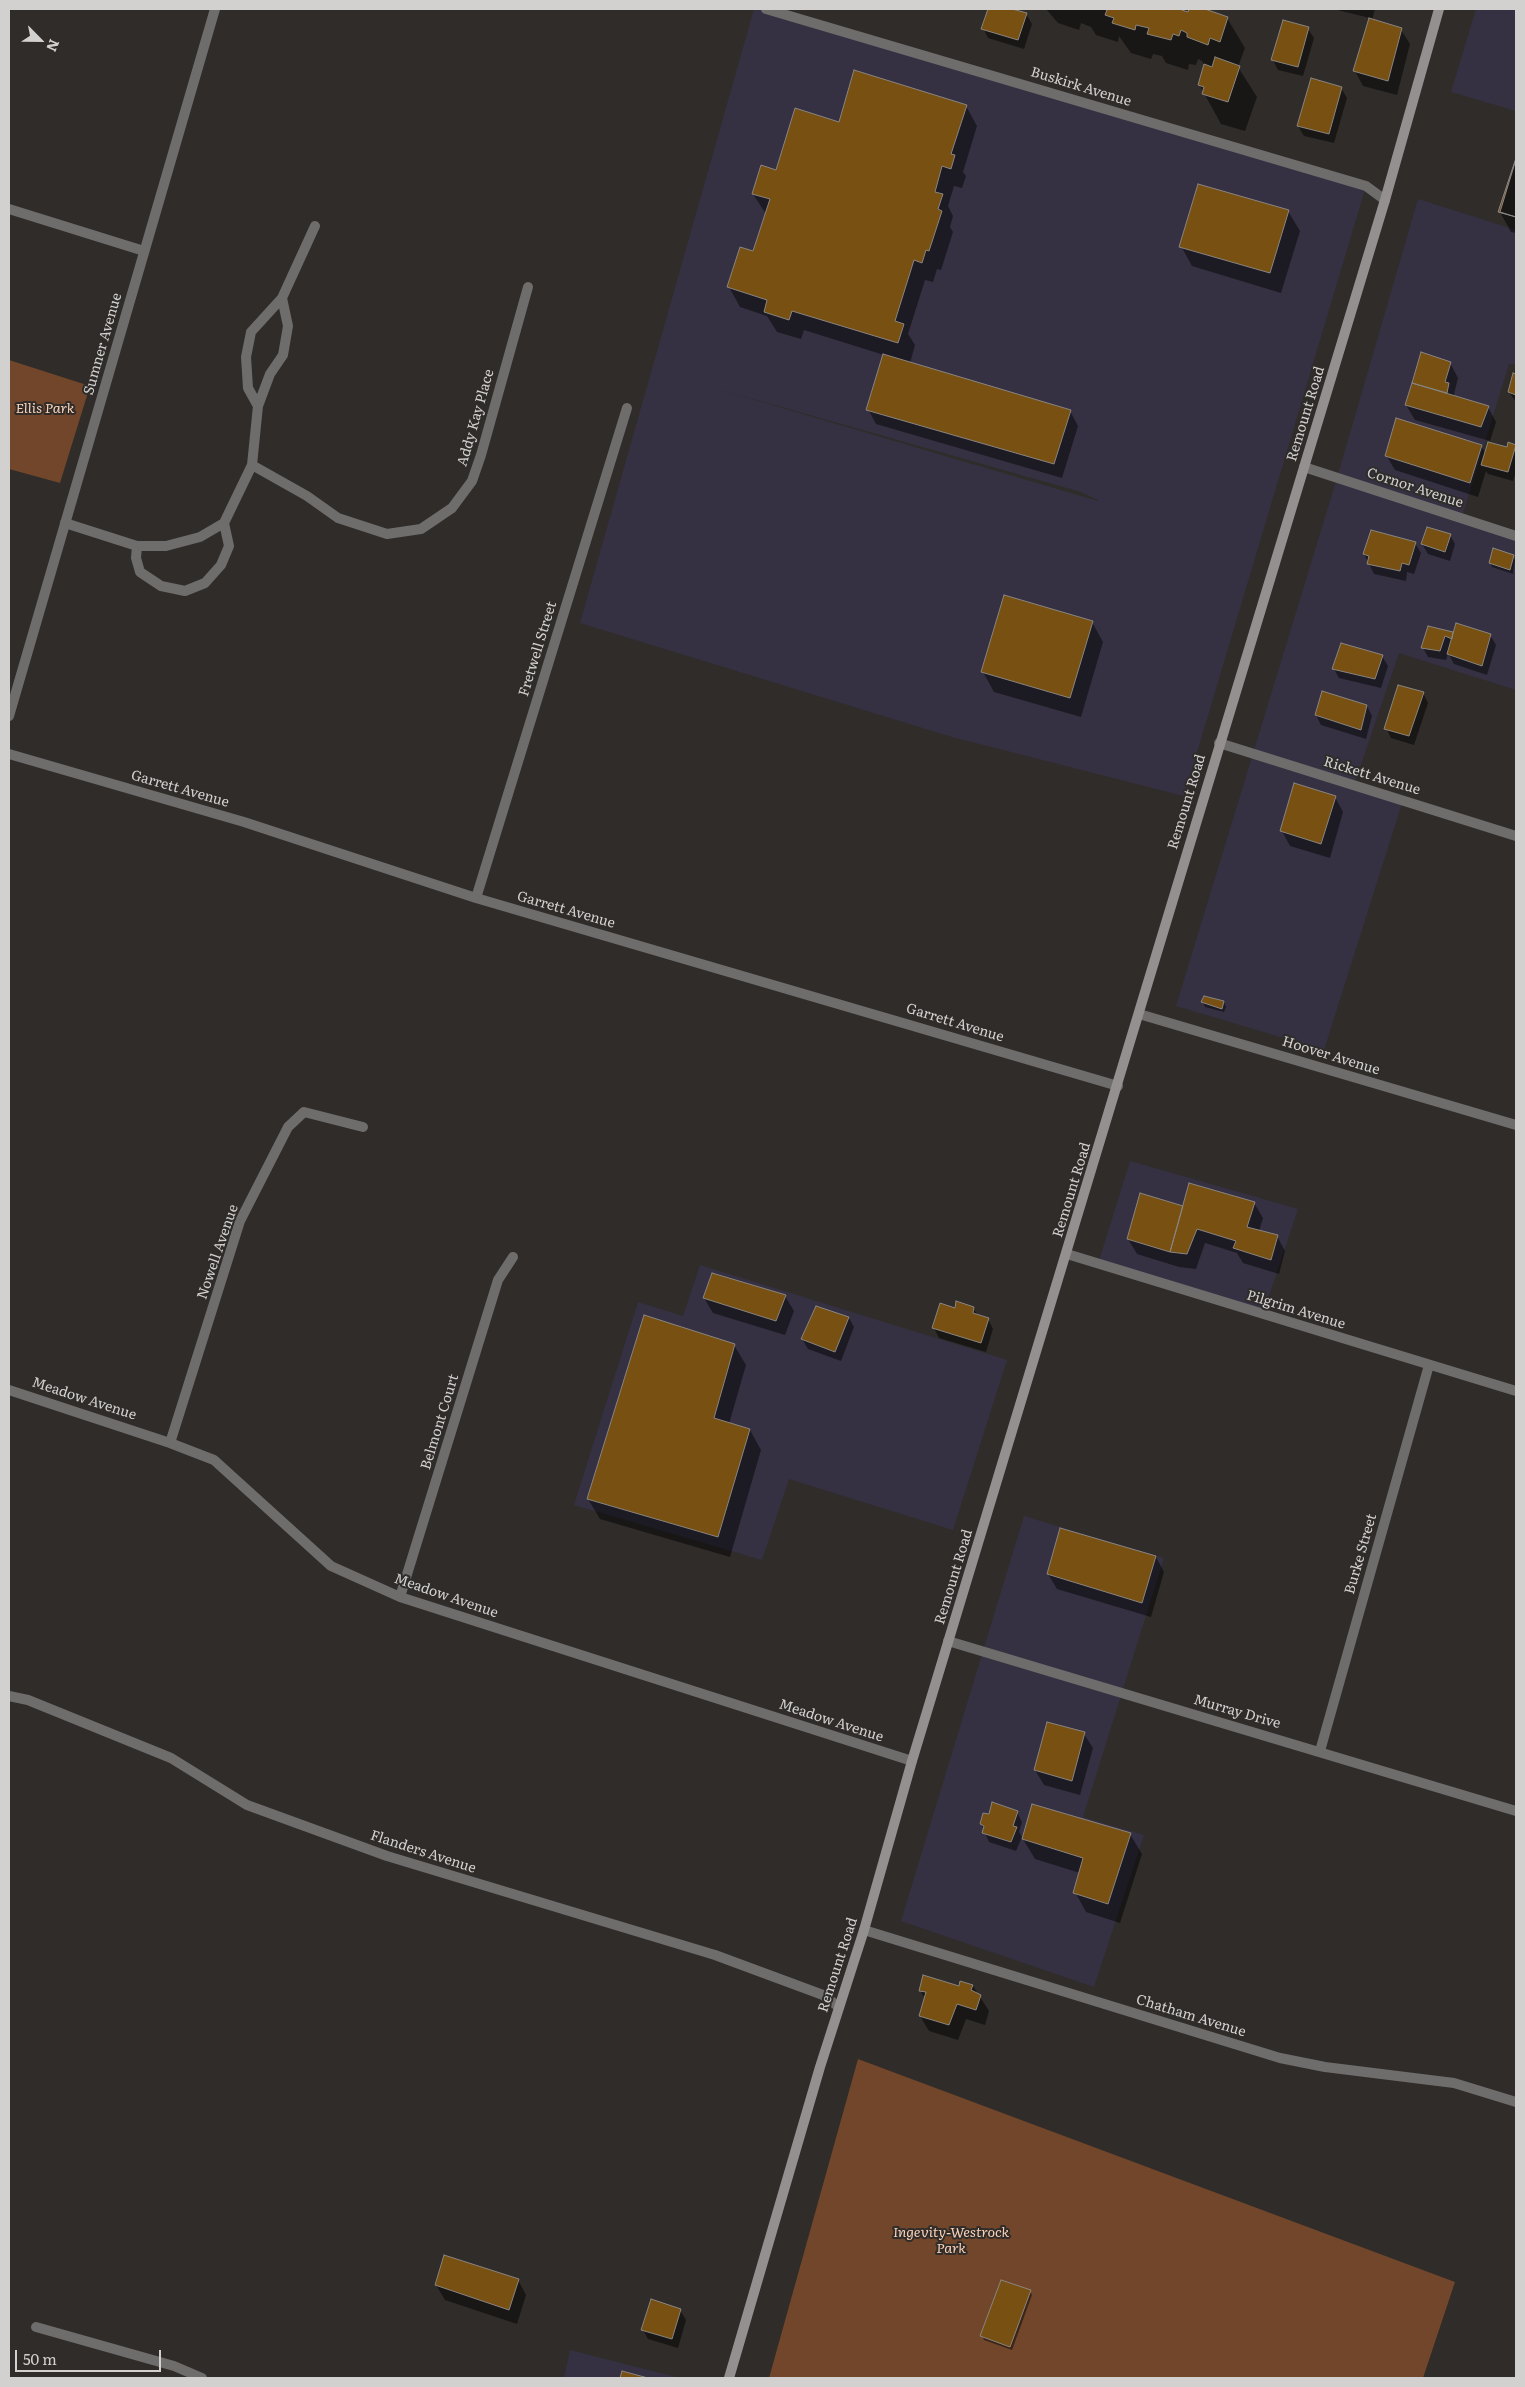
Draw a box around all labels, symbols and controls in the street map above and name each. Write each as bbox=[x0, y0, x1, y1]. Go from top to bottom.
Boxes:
north arrow bbox=[15, 15, 65, 65]
text: N bbox=[42, 37, 65, 55]
street label: Buskirk Avenue bbox=[1029, 64, 1133, 110]
street label: Sumner Avenue bbox=[80, 291, 126, 397]
street label: Remount Road bbox=[1284, 364, 1328, 464]
street label: Addy Kay Place bbox=[454, 367, 498, 469]
park label: Ellis Park bbox=[16, 401, 74, 417]
street label: Cornor Avenue bbox=[1365, 465, 1465, 511]
street label: Fretwell Street bbox=[516, 600, 560, 698]
street label: Remount Road bbox=[1165, 752, 1209, 852]
street label: Rickett Avenue bbox=[1322, 753, 1422, 799]
street label: Garrett Avenue bbox=[129, 767, 231, 811]
street label: Garrett Avenue bbox=[515, 888, 617, 932]
street label: Garrett Avenue bbox=[904, 1000, 1006, 1046]
street label: Hoover Avenue bbox=[1280, 1033, 1382, 1079]
street label: Remount Road bbox=[1050, 1140, 1094, 1240]
street label: Nowell Avenue bbox=[194, 1202, 242, 1302]
street label: Pilgrim Avenue bbox=[1245, 1287, 1347, 1333]
street label: Belmont Court bbox=[418, 1372, 462, 1472]
street label: Meadow Avenue bbox=[30, 1374, 138, 1424]
street label: Burke Street bbox=[1341, 1512, 1381, 1596]
street label: Remount Road bbox=[932, 1527, 976, 1627]
street label: Meadow Avenue bbox=[392, 1570, 500, 1622]
street label: Murray Drive bbox=[1191, 1692, 1283, 1732]
street label: Meadow Avenue bbox=[777, 1696, 885, 1746]
street label: Flanders Avenue bbox=[368, 1827, 478, 1877]
street label: Remount Road bbox=[815, 1916, 861, 2014]
street label: Chatham Avenue bbox=[1134, 1991, 1248, 2041]
park label: Ingevity-Westrock Park bbox=[893, 2225, 1009, 2258]
scale bar bbox=[18, 2340, 164, 2372]
text: 50 m bbox=[23, 2347, 57, 2370]

